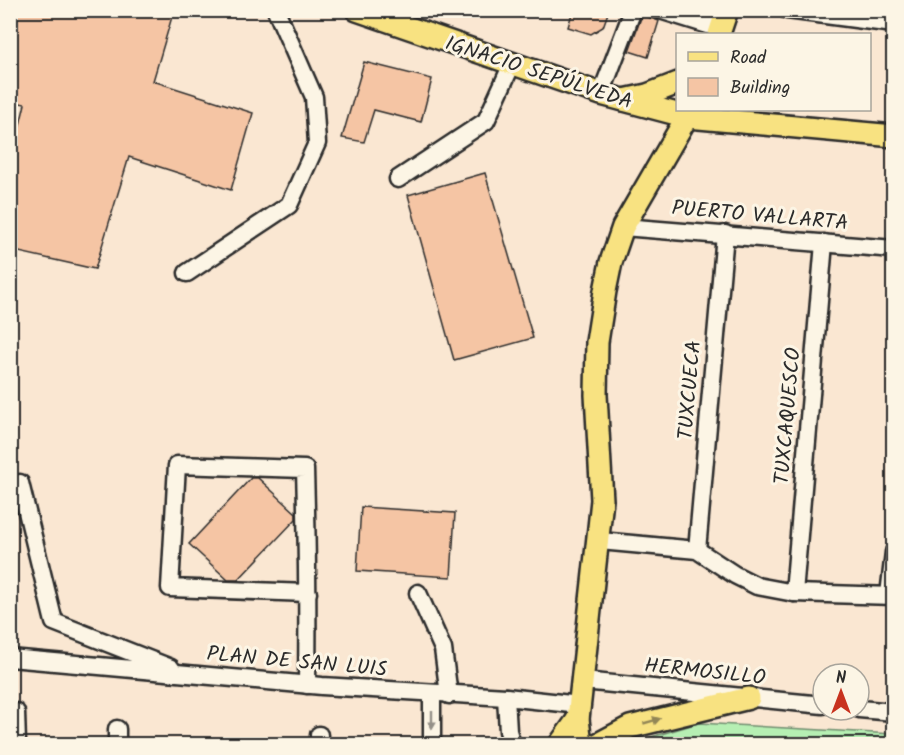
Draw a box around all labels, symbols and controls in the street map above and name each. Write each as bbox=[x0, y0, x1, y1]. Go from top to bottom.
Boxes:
street label: IGNACIO SEPÚLVEDA bbox=[441, 28, 636, 119]
legend bbox=[676, 33, 871, 111]
text: Road bbox=[730, 44, 767, 73]
text: Building bbox=[730, 74, 790, 103]
street label: PUERTO VALLARTA bbox=[670, 192, 849, 241]
street label: TUXCUECA bbox=[670, 339, 711, 441]
street label: TUXCAQUESCO bbox=[766, 346, 811, 486]
street label: PLAN DE SAN LUIS bbox=[205, 638, 388, 687]
street label: HERMOSILLO bbox=[643, 650, 767, 695]
north arrow bbox=[811, 662, 871, 722]
text: N bbox=[836, 666, 846, 691]
one-way arrow bbox=[427, 710, 437, 729]
one-way arrow bbox=[643, 716, 661, 725]

